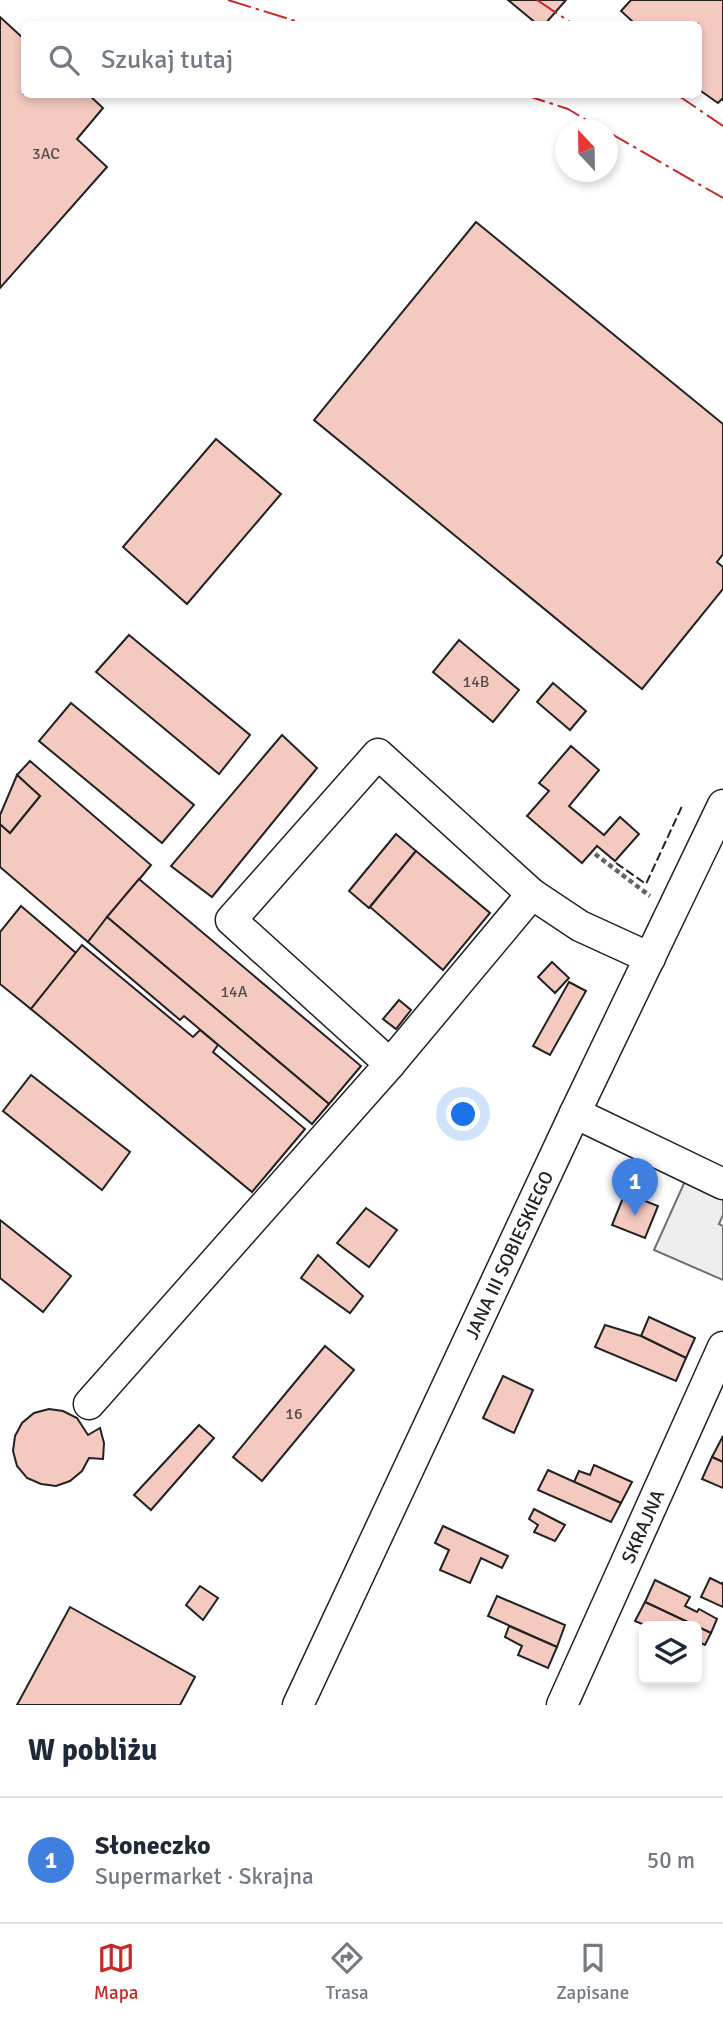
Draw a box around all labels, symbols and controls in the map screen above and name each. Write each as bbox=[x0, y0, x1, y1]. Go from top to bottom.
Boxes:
search box bbox=[21, 21, 702, 98]
icon: search bbox=[45, 41, 83, 79]
text: Szukaj tutaj bbox=[101, 44, 233, 76]
north arrow bbox=[555, 119, 618, 182]
house number: 3AC bbox=[32, 144, 60, 164]
house number: 14B bbox=[463, 672, 489, 692]
house number: 14A bbox=[220, 982, 248, 1002]
your location bbox=[446, 1097, 480, 1131]
pin: 1 bbox=[612, 1158, 658, 1216]
street label: JANA III SOBIESKIEGO bbox=[460, 1167, 559, 1343]
house number: 16 bbox=[285, 1404, 303, 1424]
street label: SKRAJNA bbox=[616, 1486, 670, 1567]
map controls bbox=[639, 1621, 702, 1684]
button: layers bbox=[639, 1621, 702, 1684]
text: W pobliżu bbox=[28, 1732, 157, 1769]
text: Słoneczko bbox=[95, 1830, 210, 1862]
text: 1 bbox=[45, 1846, 57, 1875]
text: 50 m bbox=[647, 1846, 695, 1875]
text: Supermarket · Skrajna bbox=[95, 1862, 314, 1891]
tab: Mapa bbox=[94, 1939, 138, 2005]
tab: Trasa bbox=[326, 1939, 369, 2005]
tab: Zapisane bbox=[556, 1939, 629, 2005]

